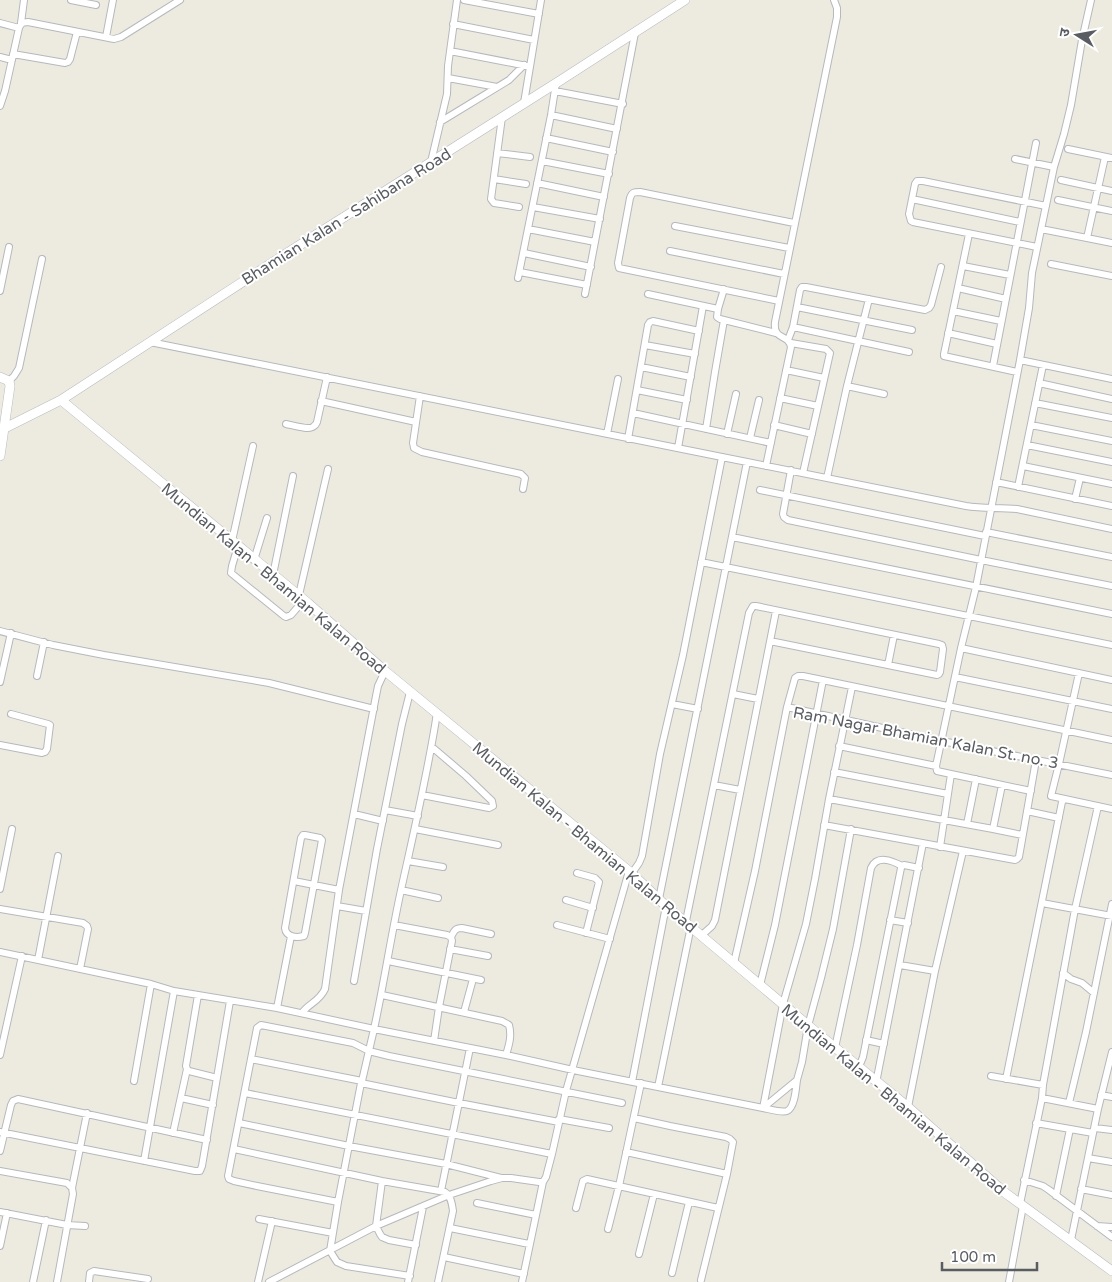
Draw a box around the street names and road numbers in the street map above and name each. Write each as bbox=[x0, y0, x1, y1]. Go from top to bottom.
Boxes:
street label: Bhamian Kalan - Sahibana Road bbox=[238, 144, 455, 290]
street label: Mundian Kalan - Bhamian Kalan Road bbox=[157, 479, 390, 679]
street label: Ram Nagar Bhamian Kalan St. no. 3 bbox=[791, 702, 1060, 774]
street label: Mundian Kalan - Bhamian Kalan Road bbox=[468, 738, 701, 938]
street label: Mundian Kalan - Bhamian Kalan Road bbox=[777, 1000, 1010, 1200]

